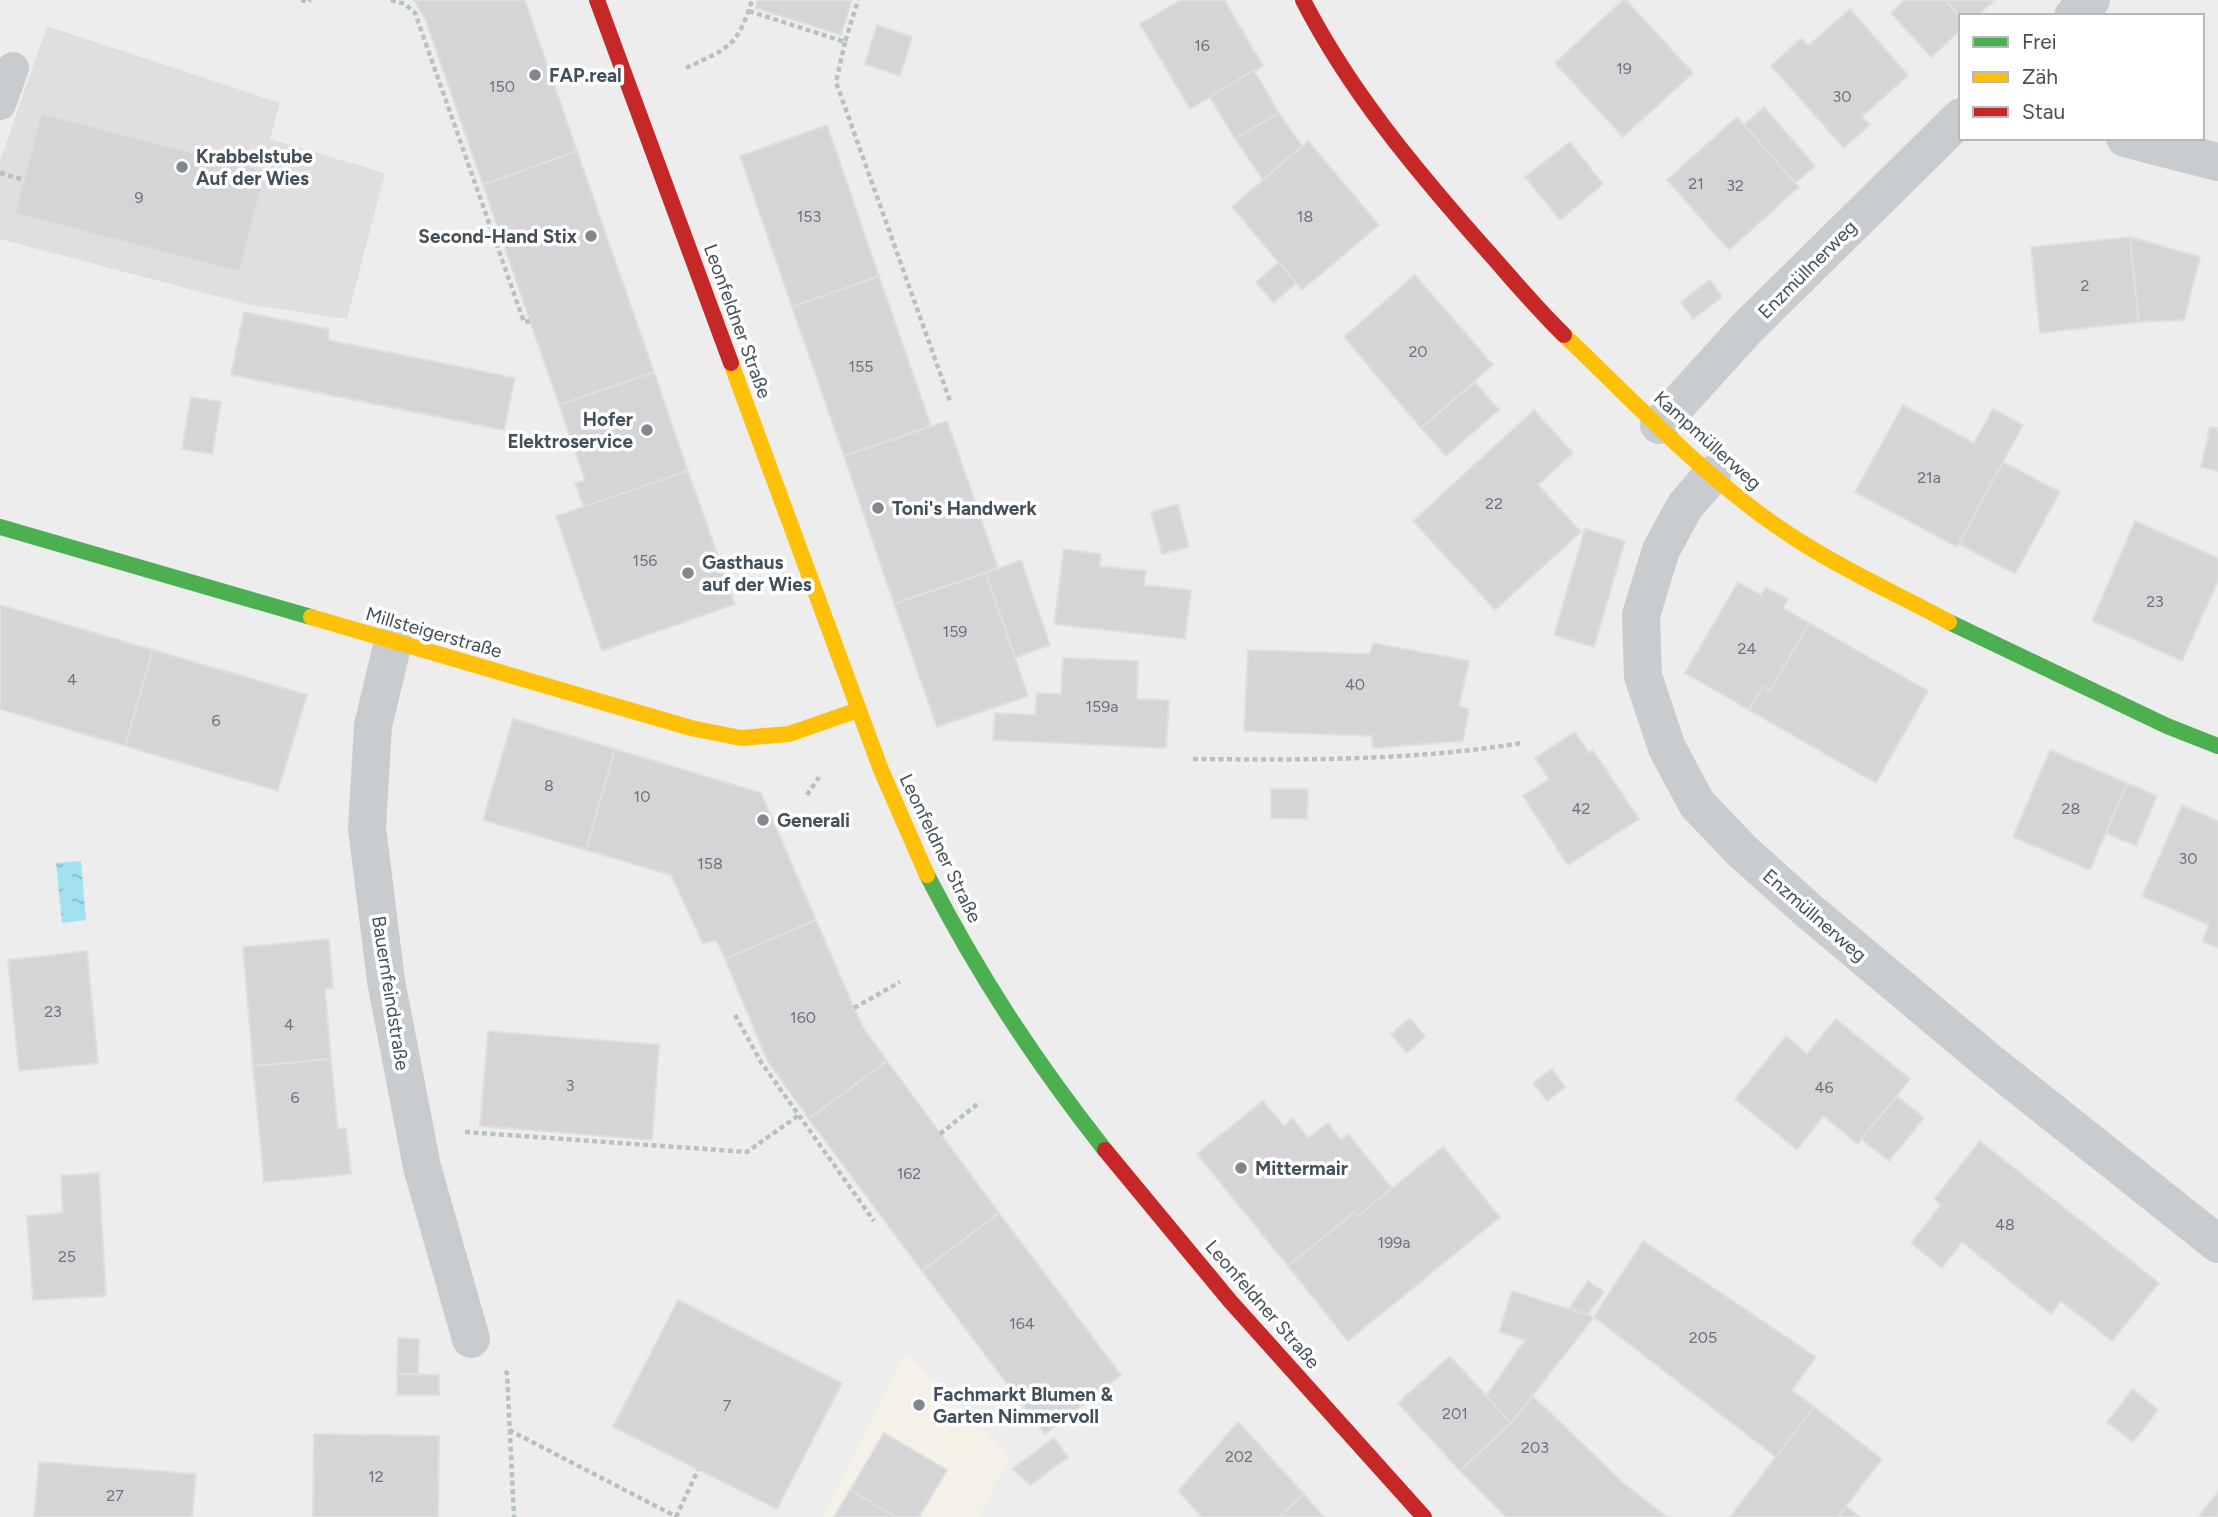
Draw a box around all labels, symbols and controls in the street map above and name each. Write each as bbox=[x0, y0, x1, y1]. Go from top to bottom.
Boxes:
legend bbox=[1959, 14, 2204, 140]
text: Frei bbox=[2022, 29, 2057, 54]
house number: 16 bbox=[1194, 36, 1210, 55]
house number: 19 bbox=[1616, 59, 1632, 78]
place label: FAP.real bbox=[549, 64, 622, 87]
text: Zäh bbox=[2022, 64, 2058, 89]
marker: FAP.real bbox=[527, 67, 543, 83]
house number: 150 bbox=[489, 77, 515, 96]
house number: 30 bbox=[1833, 87, 1851, 106]
text: Stau bbox=[2022, 99, 2065, 124]
place label: Krabbelstube Auf der Wies bbox=[196, 145, 313, 190]
marker: Krabbelstube Auf der Wies bbox=[174, 159, 190, 175]
house number: 21 bbox=[1688, 174, 1704, 193]
house number: 32 bbox=[1726, 176, 1744, 195]
house number: 9 bbox=[134, 188, 144, 207]
house number: 153 bbox=[797, 207, 821, 226]
house number: 18 bbox=[1297, 207, 1313, 226]
street label: Enzmüllnerweg bbox=[1753, 215, 1861, 323]
place label: Second-Hand Stix bbox=[418, 225, 577, 248]
marker: Second-Hand Stix bbox=[583, 228, 599, 244]
street label: Leonfeldner Straße bbox=[699, 241, 776, 402]
house number: 2 bbox=[2081, 276, 2089, 295]
house number: 20 bbox=[1408, 342, 1428, 361]
house number: 155 bbox=[848, 357, 874, 376]
street label: Kampmüllerweg bbox=[1649, 386, 1766, 495]
place label: Hofer Elektroservice bbox=[507, 408, 633, 453]
marker: Hofer Elektroservice bbox=[639, 422, 655, 438]
house number: 21a bbox=[1917, 468, 1941, 487]
house number: 22 bbox=[1485, 494, 1503, 513]
place label: Toni's Handwerk bbox=[892, 497, 1037, 520]
marker: Toni's Handwerk bbox=[870, 500, 886, 516]
house number: 156 bbox=[633, 551, 657, 570]
place label: Gasthaus auf der Wies bbox=[702, 551, 812, 596]
marker: Gasthaus auf der Wies bbox=[680, 565, 696, 581]
house number: 23 bbox=[2146, 592, 2164, 611]
street label: Millsteigerstraße bbox=[363, 602, 505, 663]
house number: 159 bbox=[943, 622, 967, 641]
house number: 24 bbox=[1738, 639, 1756, 658]
house number: 4 bbox=[67, 670, 77, 689]
house number: 40 bbox=[1345, 675, 1365, 694]
house number: 159a bbox=[1085, 697, 1119, 716]
house number: 6 bbox=[211, 711, 221, 730]
street label: Leonfeldner Straße bbox=[895, 770, 987, 926]
house number: 8 bbox=[544, 776, 554, 795]
house number: 10 bbox=[634, 787, 650, 806]
house number: 42 bbox=[1572, 799, 1590, 818]
house number: 28 bbox=[2062, 799, 2080, 818]
place label: Generali bbox=[777, 809, 850, 832]
marker: Generali bbox=[755, 812, 771, 828]
house number: 30 bbox=[2179, 849, 2197, 868]
house number: 158 bbox=[697, 854, 723, 873]
street label: Enzmüllnerweg bbox=[1758, 864, 1871, 967]
street label: Bauernfeindstraße bbox=[367, 914, 414, 1072]
house number: 23 bbox=[44, 1002, 62, 1021]
house number: 160 bbox=[790, 1008, 816, 1027]
house number: 4 bbox=[284, 1015, 294, 1034]
house number: 3 bbox=[566, 1076, 574, 1095]
house number: 46 bbox=[1815, 1078, 1834, 1097]
house number: 6 bbox=[290, 1088, 300, 1107]
place label: Mittermair bbox=[1255, 1157, 1348, 1180]
marker: Mittermair bbox=[1233, 1160, 1249, 1176]
house number: 162 bbox=[897, 1164, 921, 1183]
house number: 48 bbox=[1995, 1215, 2015, 1234]
house number: 199a bbox=[1378, 1233, 1410, 1252]
street label: Leonfeldner Straße bbox=[1201, 1235, 1325, 1373]
house number: 25 bbox=[58, 1247, 76, 1266]
house number: 164 bbox=[1009, 1314, 1035, 1333]
house number: 205 bbox=[1689, 1328, 1717, 1347]
place label: Fachmarkt Blumen & Garten Nimmervoll bbox=[933, 1383, 1113, 1428]
house number: 7 bbox=[723, 1396, 732, 1415]
marker: Fachmarkt Blumen & Garten Nimmervoll bbox=[911, 1397, 927, 1413]
house number: 201 bbox=[1442, 1404, 1468, 1423]
house number: 203 bbox=[1521, 1438, 1549, 1457]
house number: 202 bbox=[1225, 1447, 1253, 1466]
house number: 12 bbox=[368, 1467, 384, 1486]
house number: 27 bbox=[106, 1486, 124, 1505]

